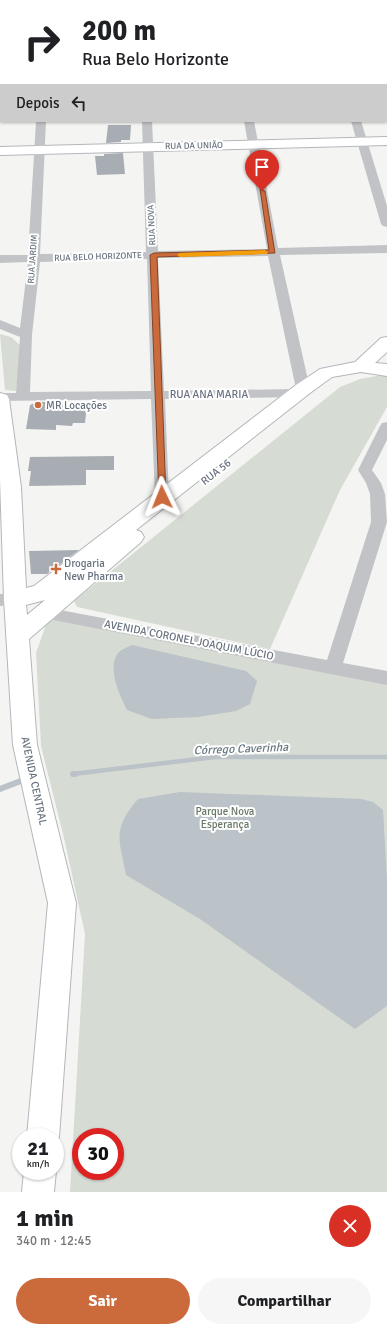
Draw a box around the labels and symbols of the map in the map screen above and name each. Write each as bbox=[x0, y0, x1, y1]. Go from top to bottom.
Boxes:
street label: RUA DA UNIÃO bbox=[165, 139, 223, 152]
pin bbox=[245, 150, 279, 191]
street label: RUA NOVA bbox=[145, 204, 159, 246]
street label: RUA JARDIM bbox=[26, 234, 40, 284]
street label: RUA BELO HORIZONTE bbox=[54, 250, 142, 264]
street label: RUA ANA MARIA bbox=[170, 388, 248, 401]
place label: MR Locações bbox=[46, 399, 107, 412]
marker: MR Locações bbox=[33, 400, 43, 410]
street label: RUA 56 bbox=[198, 456, 234, 488]
position arrow bbox=[141, 476, 183, 518]
place label: Drogaria New Pharma bbox=[64, 557, 124, 583]
marker: Drogaria New Pharma bbox=[51, 564, 61, 574]
street label: AVENIDA CORONEL JOAQUIM LÚCIO bbox=[103, 616, 275, 663]
street label: AVENIDA CENTRAL bbox=[18, 736, 50, 827]
water label: Córrego Caverinha bbox=[193, 740, 289, 758]
park label: Parque Nova Esperança bbox=[196, 805, 255, 831]
speed limit sign: 30 bbox=[72, 1128, 124, 1180]

